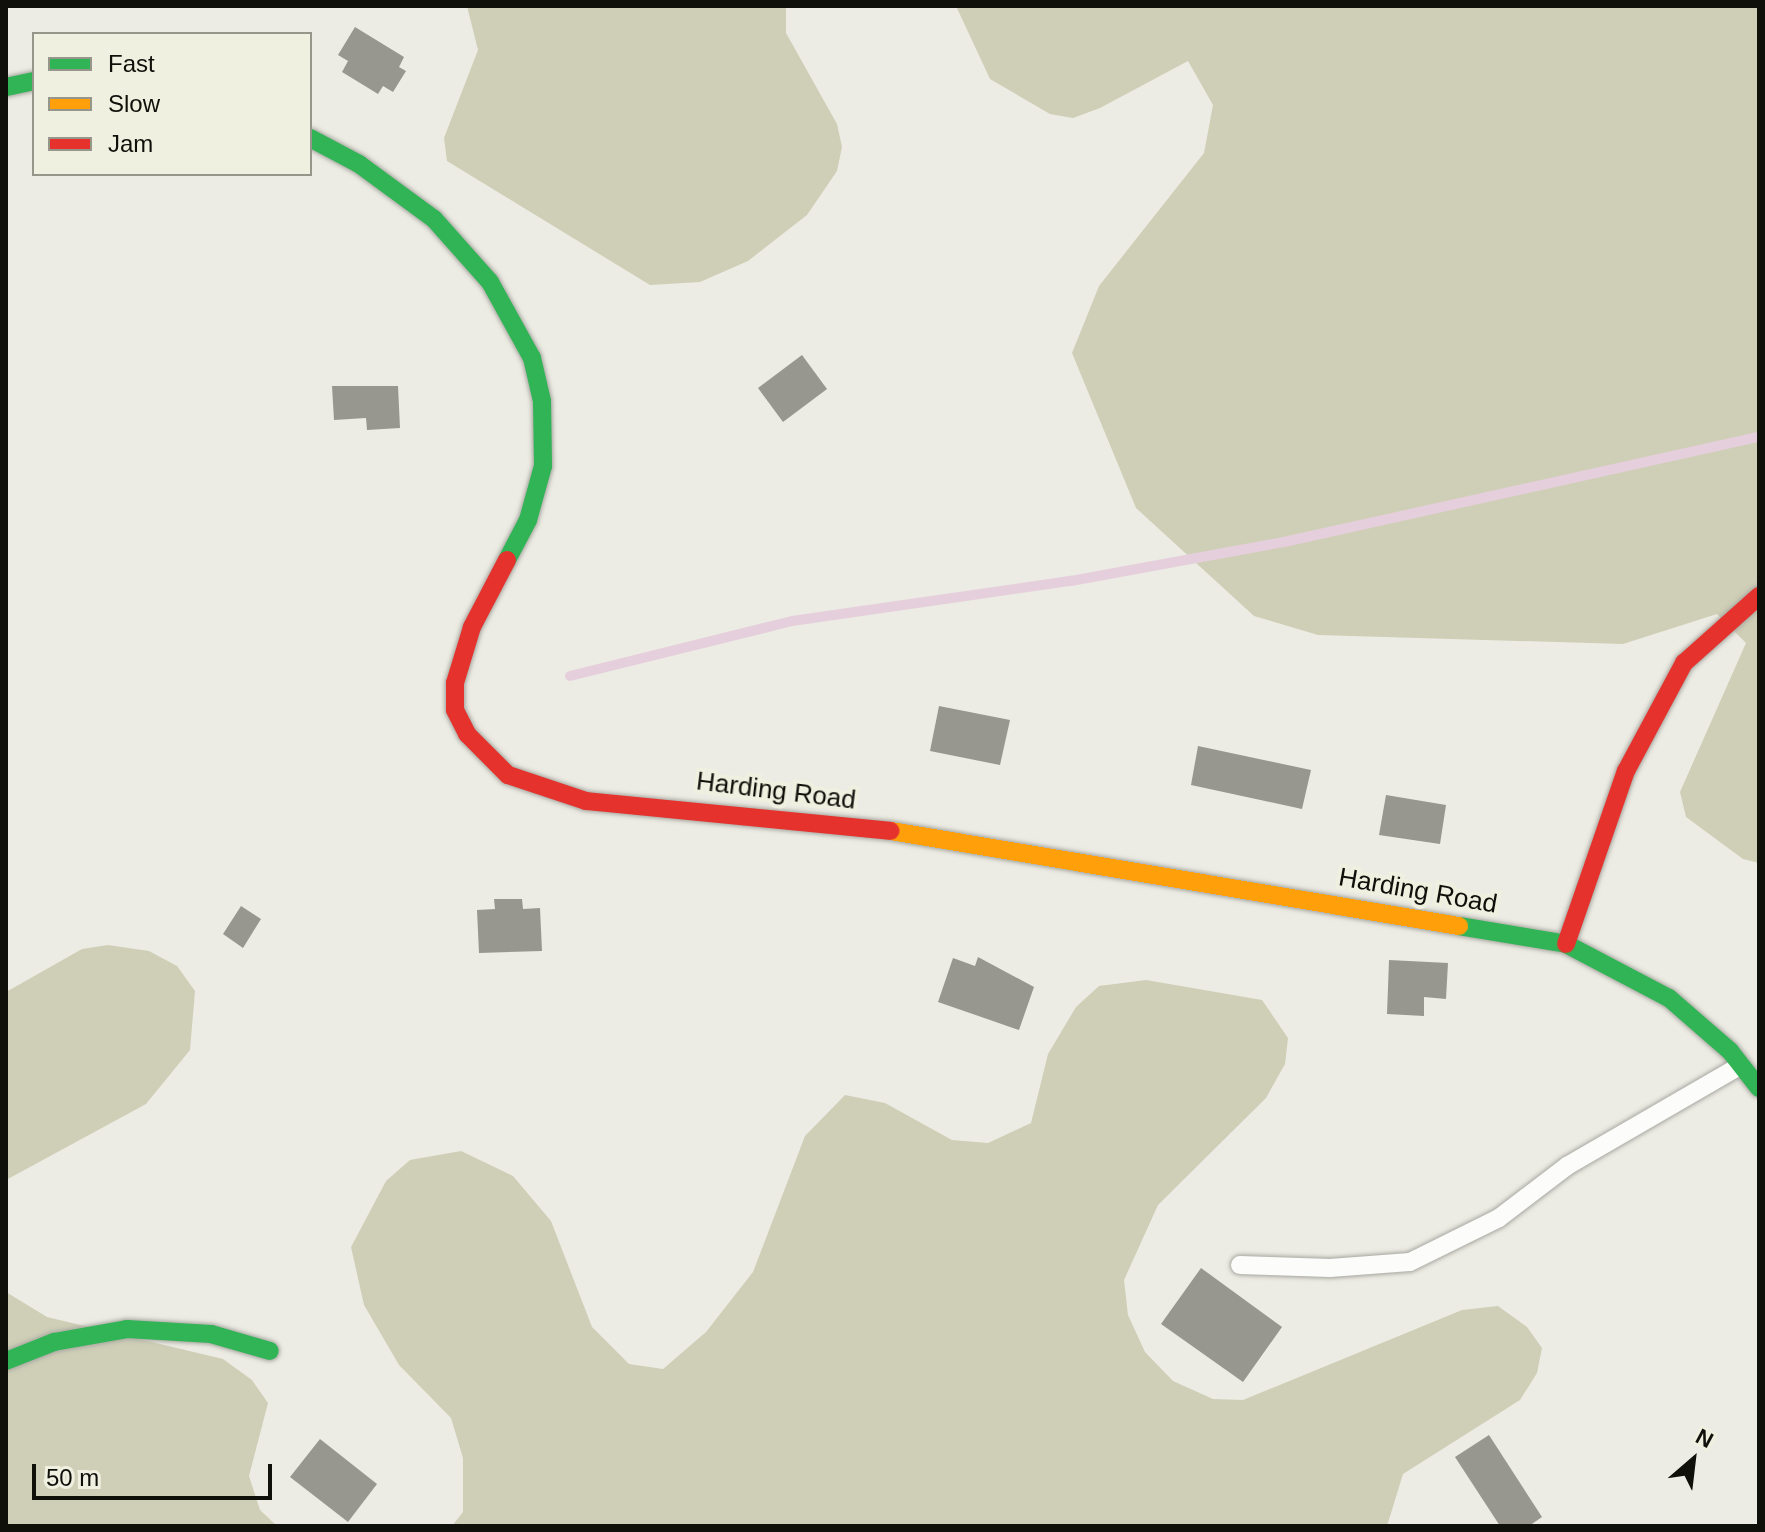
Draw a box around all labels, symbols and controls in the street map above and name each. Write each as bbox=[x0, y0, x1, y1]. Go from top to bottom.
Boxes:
legend bbox=[32, 32, 312, 176]
text: Fast bbox=[108, 50, 155, 77]
text: Slow bbox=[108, 90, 160, 117]
text: Jam bbox=[108, 130, 153, 157]
street label: Harding Road bbox=[694, 766, 858, 816]
street label: Harding Road bbox=[1336, 862, 1500, 920]
north arrow bbox=[1653, 1420, 1733, 1500]
text: N bbox=[1692, 1424, 1717, 1453]
scale bar bbox=[36, 1448, 276, 1498]
text: 50 m bbox=[46, 1464, 99, 1491]

